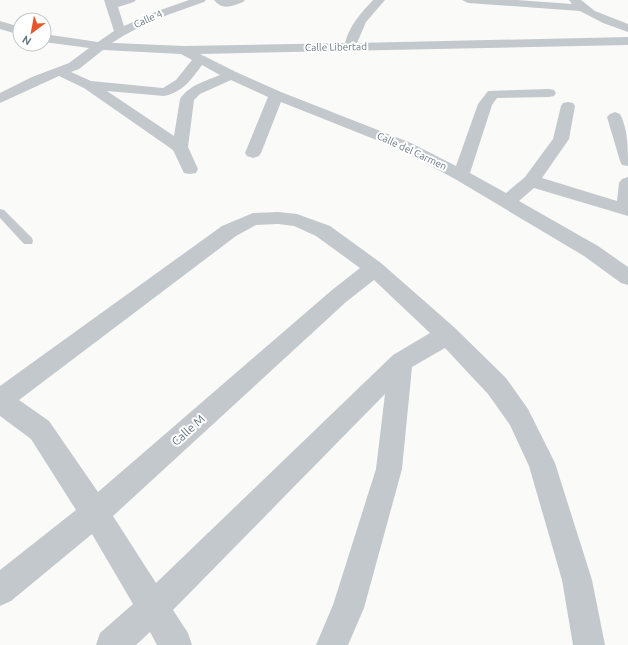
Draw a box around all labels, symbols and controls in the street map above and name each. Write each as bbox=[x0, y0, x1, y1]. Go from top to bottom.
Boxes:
street label: Calle 4 bbox=[132, 8, 164, 30]
north arrow bbox=[12, 12, 52, 52]
text: N bbox=[20, 33, 33, 48]
street label: Calle Libertad bbox=[305, 41, 367, 53]
street label: Calle del Carmen bbox=[375, 130, 449, 172]
street label: Calle M bbox=[169, 412, 207, 448]

